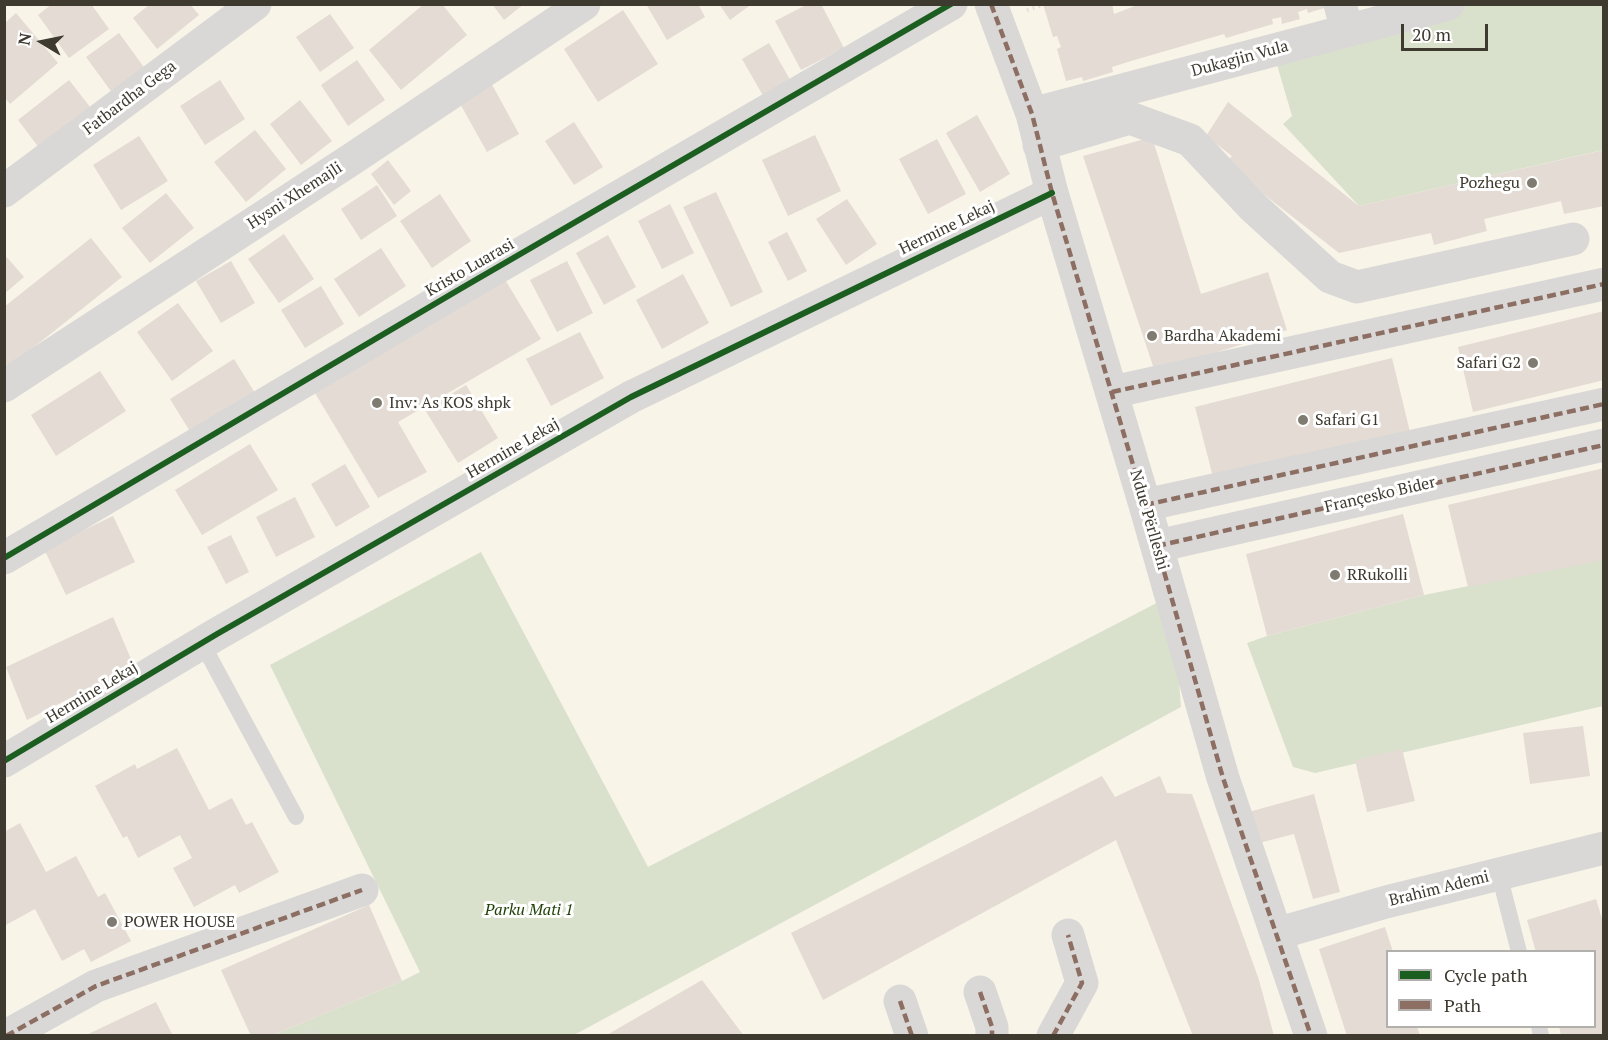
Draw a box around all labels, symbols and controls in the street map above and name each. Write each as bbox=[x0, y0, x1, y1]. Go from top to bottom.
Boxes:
north arrow bbox=[12, 12, 72, 72]
scale bar bbox=[1404, 12, 1491, 50]
text: 20 m bbox=[1412, 22, 1451, 46]
text: N bbox=[12, 31, 36, 47]
street label: Dukagjin Vula bbox=[1189, 37, 1291, 81]
street label: Fatbardha Gega bbox=[80, 57, 180, 139]
street label: Hysni Xhemajli bbox=[244, 158, 346, 234]
place label: Pozhegu bbox=[1459, 173, 1520, 193]
marker: Pozhegu bbox=[1525, 176, 1539, 190]
street label: Hermine Lekaj bbox=[896, 197, 998, 259]
street label: Kristo Luarasi bbox=[422, 235, 518, 301]
place label: Bardha Akademi bbox=[1164, 326, 1281, 346]
marker: Bardha Akademi bbox=[1145, 329, 1159, 343]
place label: Safari G2 bbox=[1456, 353, 1521, 373]
marker: Safari G2 bbox=[1526, 356, 1540, 370]
place label: Inv: As KOS shpk bbox=[389, 393, 511, 413]
marker: Inv: As KOS shpk bbox=[370, 396, 384, 410]
place label: Safari G1 bbox=[1315, 410, 1380, 430]
marker: Safari G1 bbox=[1296, 413, 1310, 427]
street label: Hermine Lekaj bbox=[463, 415, 563, 483]
street label: Ndue Përlleshi bbox=[1125, 467, 1173, 573]
street label: Françesko Bider bbox=[1323, 473, 1437, 517]
place label: RRukolli bbox=[1347, 565, 1408, 585]
marker: RRukolli bbox=[1328, 568, 1342, 582]
street label: Hermine Lekaj bbox=[43, 658, 141, 728]
street label: Brahim Ademi bbox=[1387, 867, 1491, 911]
park label: Parku Mati 1 bbox=[485, 900, 573, 920]
place label: POWER HOUSE bbox=[124, 912, 235, 932]
marker: POWER HOUSE bbox=[105, 915, 119, 929]
legend bbox=[1386, 950, 1596, 1028]
text: Cycle path bbox=[1444, 963, 1528, 987]
text: Path bbox=[1444, 993, 1481, 1017]

